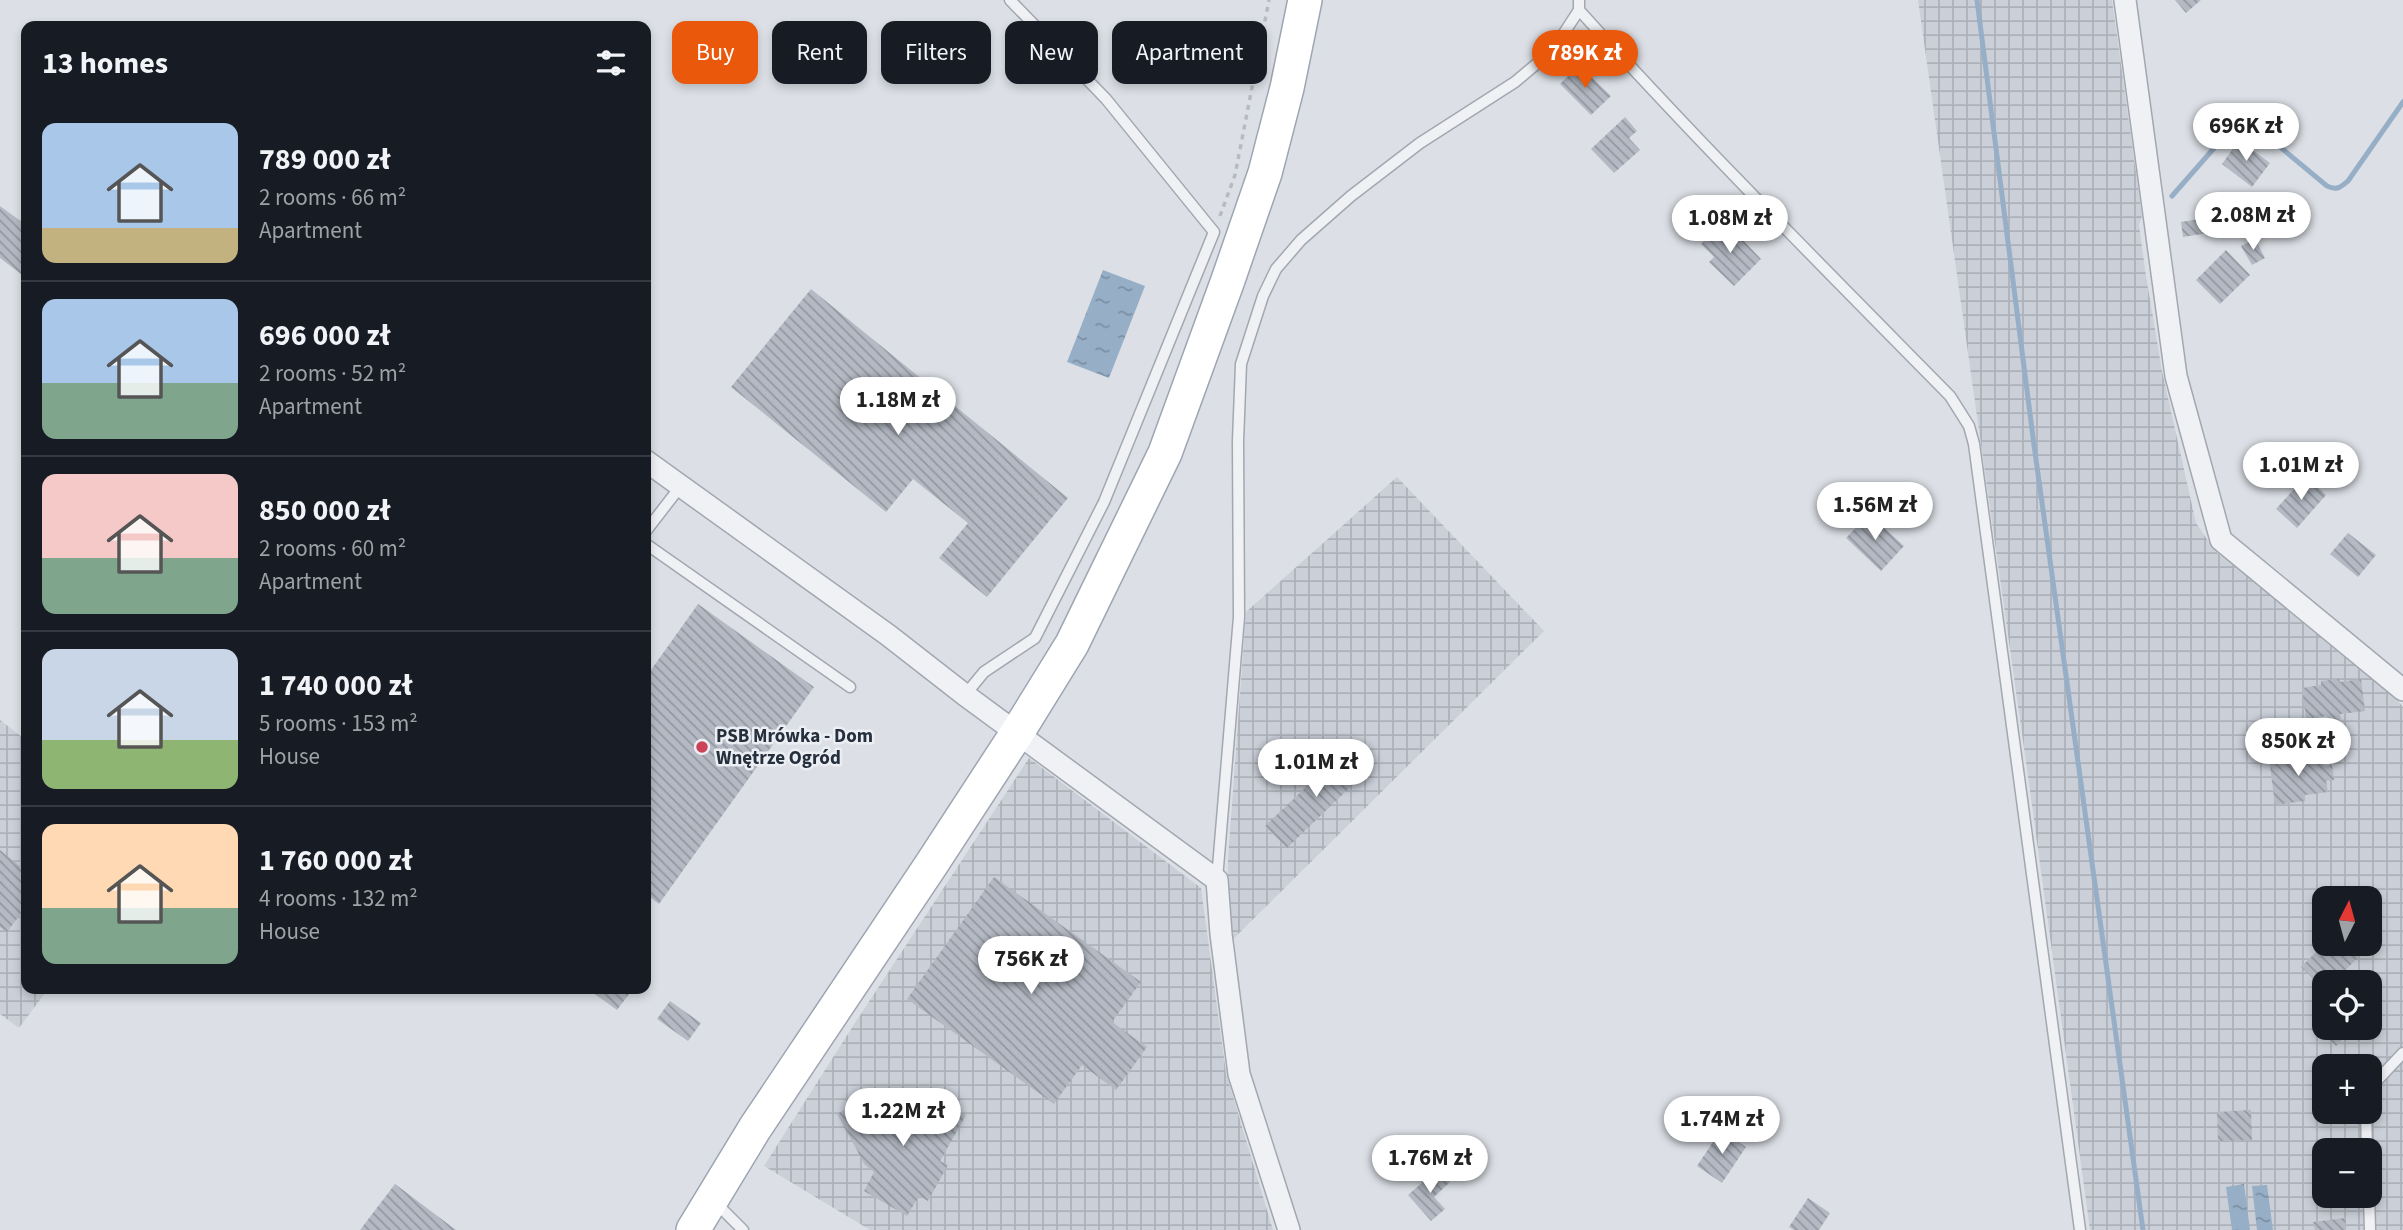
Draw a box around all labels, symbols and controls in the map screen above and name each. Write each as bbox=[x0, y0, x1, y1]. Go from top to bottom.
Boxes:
chip: Buy bbox=[672, 21, 758, 84]
chip: Rent bbox=[772, 21, 867, 84]
chip: Filters bbox=[881, 21, 991, 84]
chip: New bbox=[1005, 21, 1098, 84]
chip: Apartment bbox=[1112, 21, 1267, 84]
pin: 789K zł bbox=[1520, 31, 1650, 90]
text: 789K zł bbox=[1548, 36, 1622, 69]
text: 13 homes bbox=[42, 42, 168, 85]
icon: filters bbox=[592, 44, 630, 82]
pin: 696K zł bbox=[2181, 104, 2311, 163]
text: 696K zł bbox=[2209, 109, 2283, 142]
text: 789 000 zł bbox=[259, 138, 391, 181]
icon: home bbox=[98, 151, 182, 235]
text: 2 rooms · 66 m² bbox=[259, 181, 406, 214]
pin: 2.08M zł bbox=[2181, 192, 2325, 252]
pin: 1.08M zł bbox=[1658, 196, 1802, 255]
text: 2.08M zł bbox=[2211, 198, 2295, 231]
text: 1.08M zł bbox=[1688, 201, 1772, 234]
text: Apartment bbox=[259, 214, 362, 247]
text: 696 000 zł bbox=[259, 314, 391, 357]
icon: home bbox=[98, 327, 182, 411]
text: 2 rooms · 52 m² bbox=[259, 357, 406, 390]
pin: 1.18M zł bbox=[826, 378, 970, 437]
text: 1.18M zł bbox=[856, 383, 940, 416]
text: Apartment bbox=[259, 390, 362, 423]
pin: 1.01M zł bbox=[2229, 442, 2373, 502]
text: 1.01M zł bbox=[2259, 448, 2343, 481]
pin: 1.56M zł bbox=[1803, 482, 1947, 542]
text: 1.56M zł bbox=[1833, 488, 1917, 521]
text: 850 000 zł bbox=[259, 489, 391, 532]
icon: home bbox=[98, 502, 182, 586]
text: 2 rooms · 60 m² bbox=[259, 532, 406, 565]
text: Apartment bbox=[259, 565, 362, 598]
text: 1 740 000 zł bbox=[259, 664, 412, 707]
icon: home bbox=[98, 677, 182, 761]
text: 5 rooms · 153 m² bbox=[259, 707, 418, 740]
pin: 850K zł bbox=[2233, 718, 2363, 778]
place label: PSB Mrówka - Dom Wnętrze Ogród bbox=[716, 723, 873, 772]
text: 850K zł bbox=[2261, 724, 2335, 757]
marker: PSB Mrówka - Dom Wnętrze Ogród bbox=[694, 739, 710, 755]
text: House bbox=[259, 740, 320, 773]
pin: 1.01M zł bbox=[1244, 740, 1388, 799]
text: 1.01M zł bbox=[1274, 745, 1358, 778]
text: 1 760 000 zł bbox=[259, 839, 412, 882]
icon: home bbox=[98, 852, 182, 936]
text: 4 rooms · 132 m² bbox=[259, 882, 418, 915]
north arrow bbox=[2312, 886, 2382, 956]
map controls bbox=[2312, 886, 2382, 1208]
text: House bbox=[259, 915, 320, 948]
pin: 756K zł bbox=[966, 936, 1096, 996]
text: 756K zł bbox=[994, 942, 1068, 975]
button: locate bbox=[2312, 970, 2382, 1040]
button: + bbox=[2312, 1054, 2382, 1124]
pin: 1.22M zł bbox=[831, 1088, 975, 1148]
text: 1.22M zł bbox=[861, 1094, 945, 1127]
pin: 1.74M zł bbox=[1650, 1096, 1794, 1156]
text: 1.74M zł bbox=[1680, 1102, 1764, 1135]
pin: 1.76M zł bbox=[1358, 1136, 1502, 1195]
button: − bbox=[2312, 1138, 2382, 1208]
text: 1.76M zł bbox=[1388, 1141, 1472, 1174]

